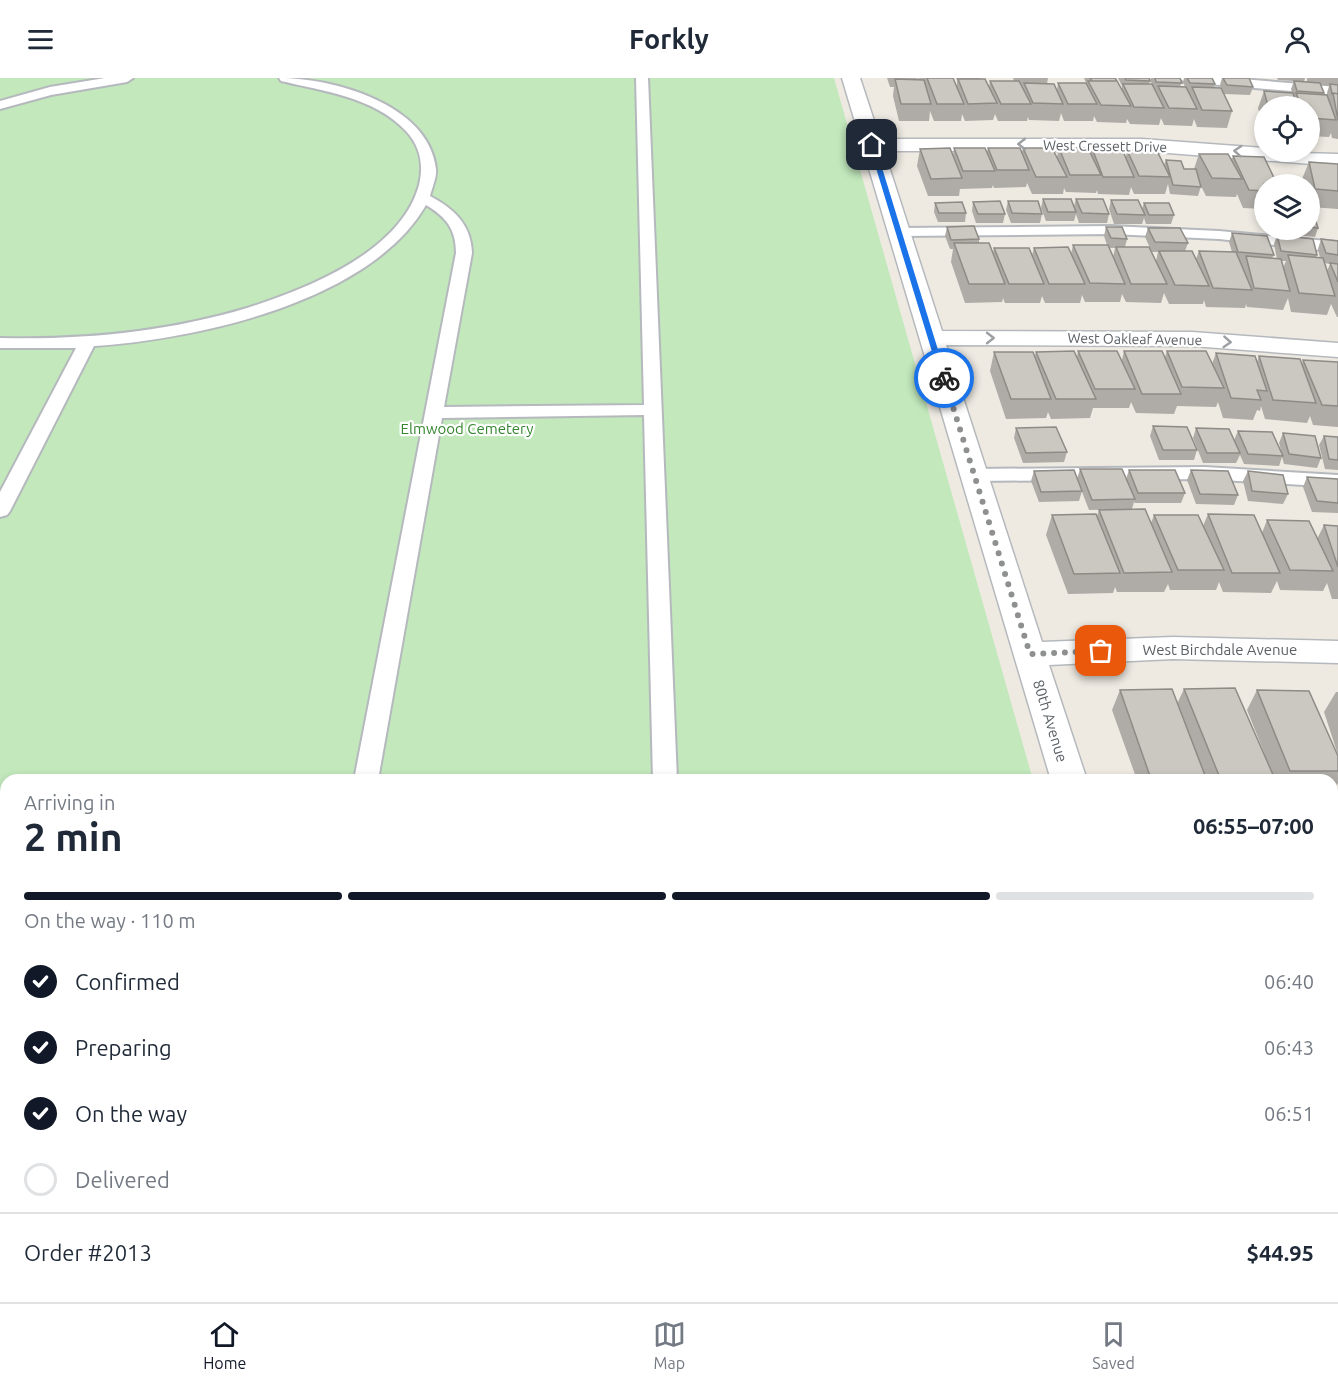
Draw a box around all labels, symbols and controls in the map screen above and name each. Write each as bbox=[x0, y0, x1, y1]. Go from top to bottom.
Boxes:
icon: menu bbox=[24, 23, 57, 56]
icon: person bbox=[1281, 23, 1314, 56]
text: Forkly bbox=[629, 24, 709, 54]
map controls bbox=[1254, 96, 1320, 240]
button: locate bbox=[1254, 96, 1320, 162]
pin bbox=[846, 119, 897, 170]
icon: home bbox=[855, 128, 888, 161]
street label: West Cressett Drive bbox=[1043, 137, 1167, 155]
one-way arrow bbox=[1018, 138, 1027, 150]
one-way arrow bbox=[1233, 145, 1242, 158]
button: layers bbox=[1254, 174, 1320, 240]
street label: West Oakleaf Avenue bbox=[1068, 330, 1202, 348]
one-way arrow bbox=[986, 332, 995, 344]
one-way arrow bbox=[1223, 335, 1232, 348]
courier bbox=[914, 348, 974, 408]
icon: bike bbox=[928, 362, 961, 395]
park label: Elmwood Cemetery bbox=[401, 420, 533, 437]
pin bbox=[1075, 625, 1126, 676]
icon: bag bbox=[1084, 634, 1117, 667]
street label: West Birchdale Avenue bbox=[1143, 641, 1297, 658]
street label: 80th Avenue bbox=[1030, 678, 1071, 764]
text: Arriving in bbox=[24, 791, 115, 814]
text: 06:55–07:00 bbox=[1193, 813, 1314, 838]
text: 2 min bbox=[24, 815, 123, 858]
text: On the way · 110 m bbox=[24, 909, 196, 932]
icon: check bbox=[24, 965, 57, 998]
text: Confirmed bbox=[75, 969, 180, 994]
text: 06:40 bbox=[1264, 970, 1314, 993]
icon: check bbox=[24, 1031, 57, 1064]
text: Preparing bbox=[75, 1035, 172, 1060]
text: 06:43 bbox=[1264, 1036, 1314, 1059]
icon: check bbox=[24, 1097, 57, 1130]
text: On the way bbox=[75, 1101, 187, 1126]
text: 06:51 bbox=[1264, 1102, 1314, 1125]
text: Delivered bbox=[75, 1167, 170, 1192]
text: Order #2013 bbox=[24, 1240, 152, 1265]
text: $44.95 bbox=[1247, 1240, 1314, 1265]
tab: Home bbox=[203, 1318, 246, 1372]
tab: Map bbox=[653, 1318, 686, 1372]
tab: Saved bbox=[1092, 1318, 1135, 1372]

